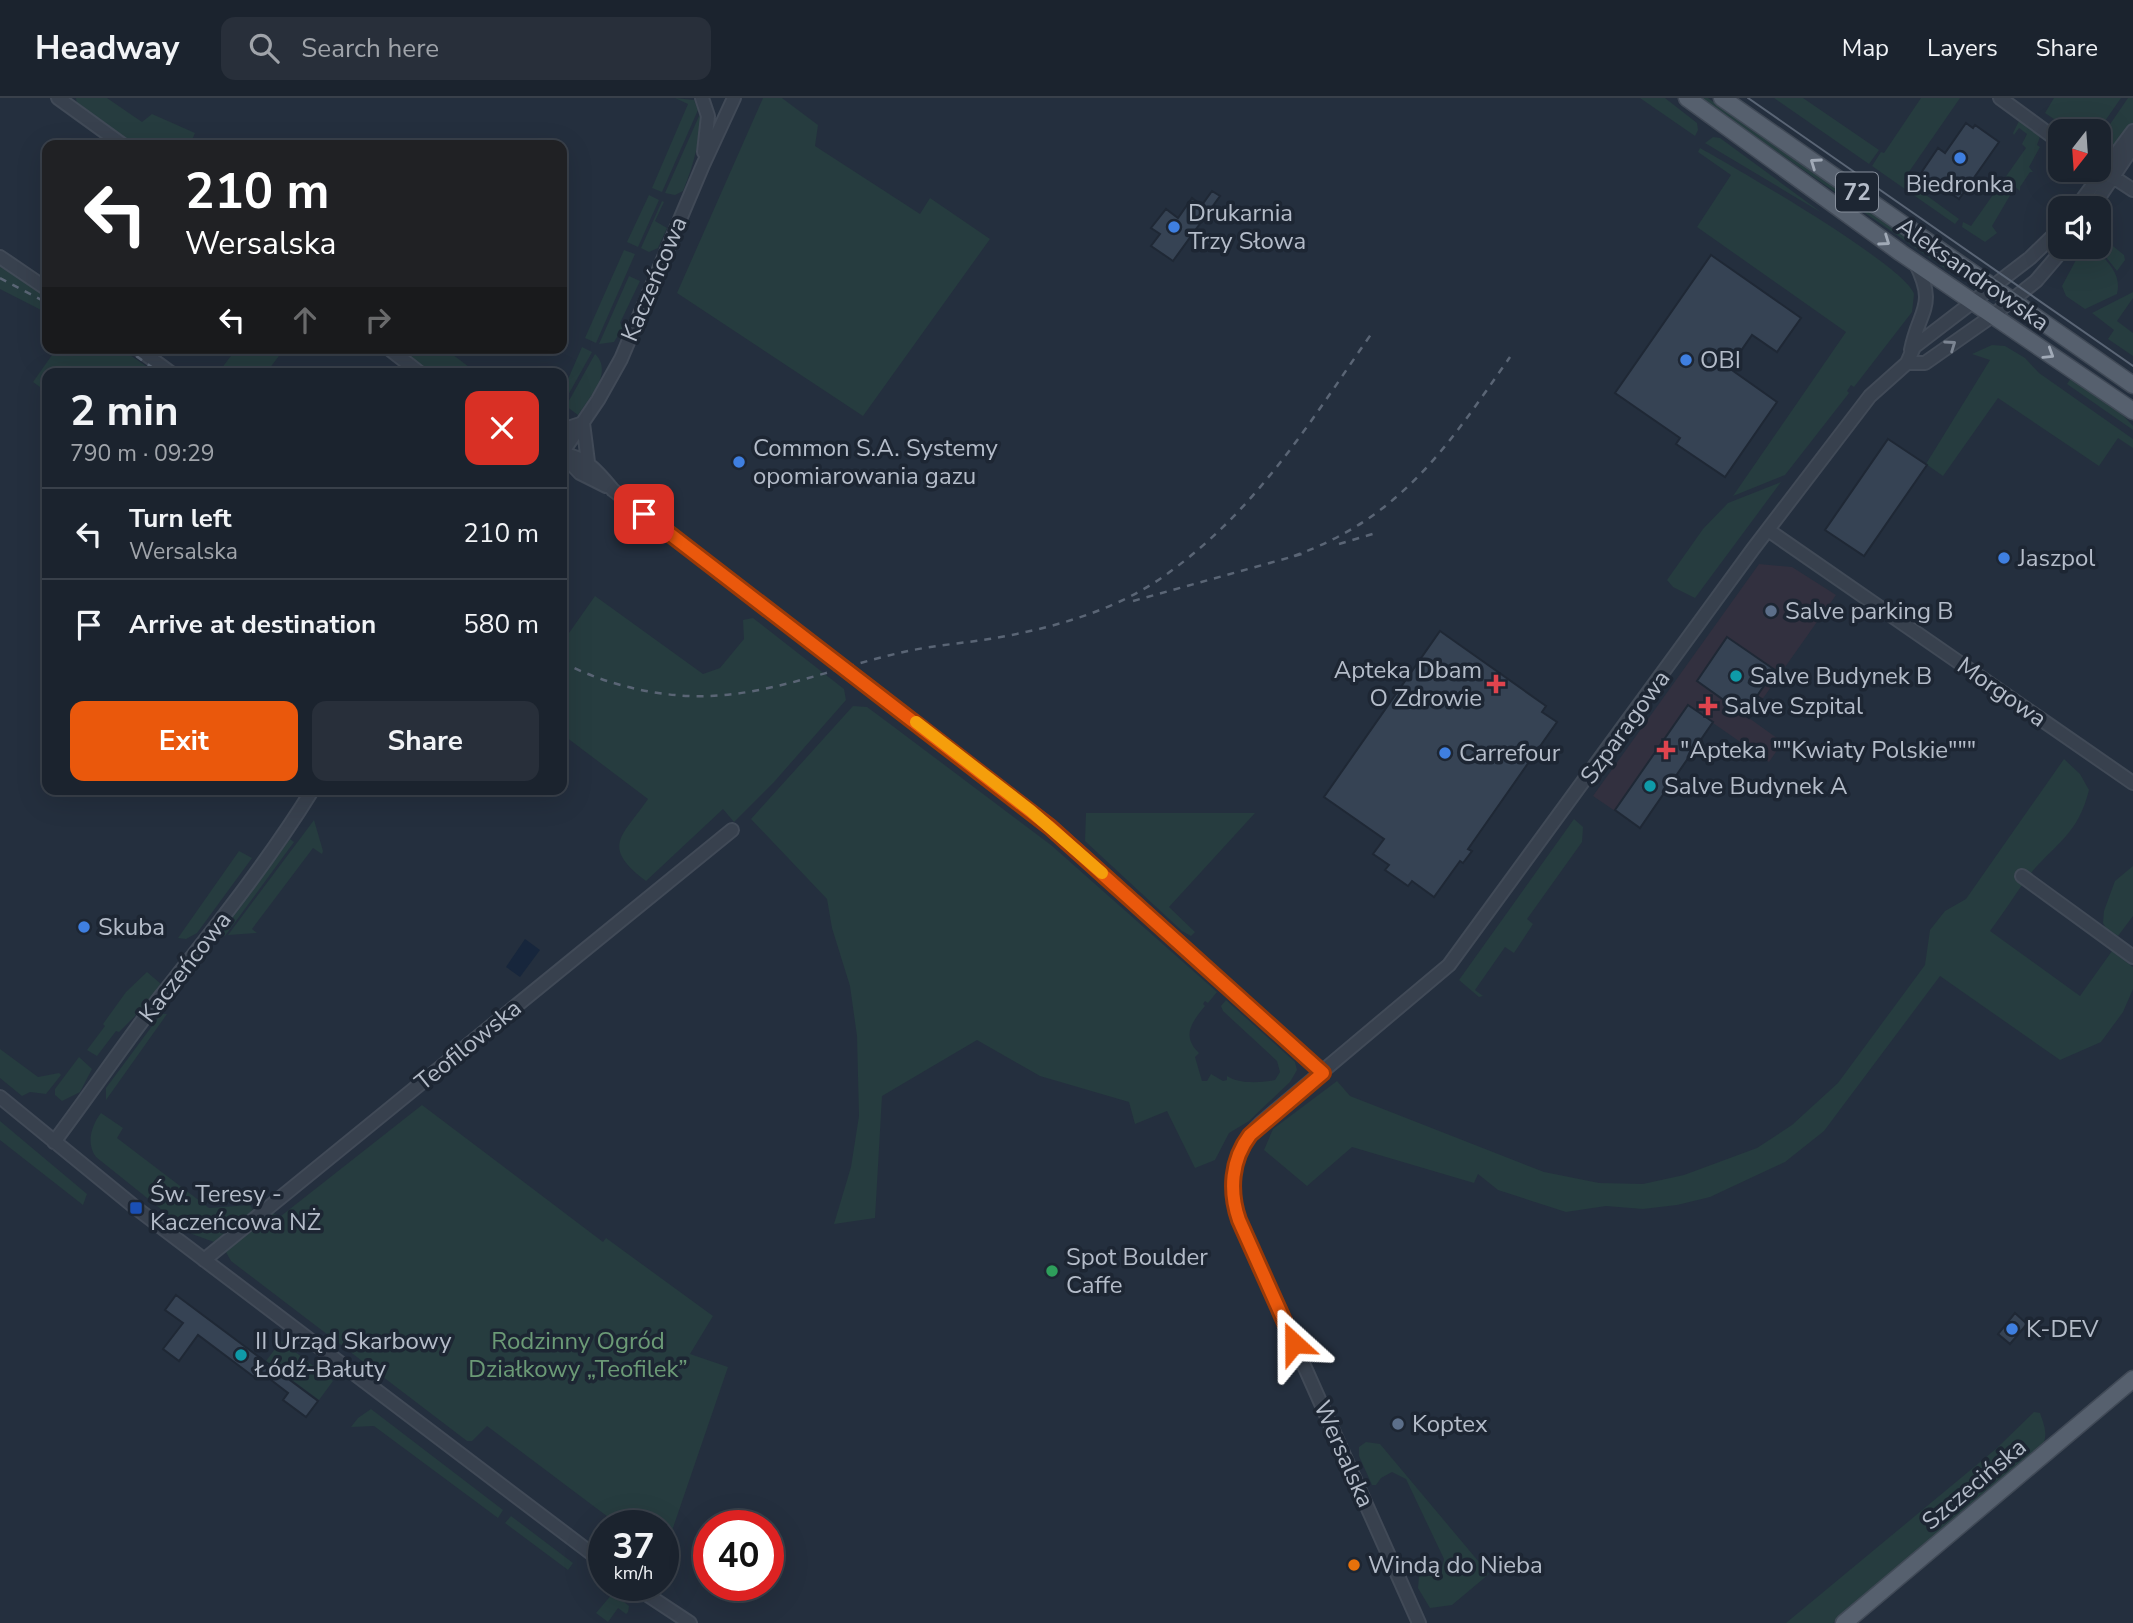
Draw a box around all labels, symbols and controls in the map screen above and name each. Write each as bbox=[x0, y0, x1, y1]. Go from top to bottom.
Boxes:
search box bbox=[221, 17, 711, 80]
text: Headway bbox=[35, 26, 179, 71]
icon: search bbox=[245, 29, 283, 67]
text: Search here bbox=[301, 31, 439, 66]
text: Map bbox=[1842, 32, 1889, 64]
text: Layers bbox=[1927, 32, 1998, 64]
text: Share bbox=[2036, 32, 2098, 64]
north arrow bbox=[2048, 119, 2110, 182]
map controls bbox=[2048, 119, 2111, 259]
marker: Biedronka bbox=[1952, 150, 1968, 166]
text: 210 m bbox=[185, 158, 329, 225]
one-way arrow bbox=[1810, 159, 1823, 171]
icon: left bbox=[70, 168, 161, 259]
place label: Biedronka bbox=[1906, 168, 2014, 200]
road number: 72 bbox=[1836, 172, 1878, 212]
button: sound bbox=[2048, 196, 2111, 259]
place label: Drukarnia Trzy Słowa bbox=[1188, 197, 1306, 257]
street label: Aleksandrowska bbox=[1891, 210, 2055, 338]
street label: Kaczeńcowa bbox=[613, 212, 695, 346]
marker: Drukarnia Trzy Słowa bbox=[1166, 219, 1182, 235]
text: Wersalska bbox=[185, 222, 337, 265]
one-way arrow bbox=[1877, 233, 1890, 245]
icon: left bbox=[213, 301, 251, 339]
icon: ahead bbox=[286, 301, 324, 339]
icon: right bbox=[359, 301, 397, 339]
one-way arrow bbox=[1943, 341, 1956, 353]
place label: OBI bbox=[1700, 344, 1741, 376]
one-way arrow bbox=[2042, 346, 2055, 359]
marker: OBI bbox=[1678, 352, 1694, 368]
text: 2 min bbox=[70, 383, 179, 440]
button: close bbox=[465, 391, 539, 465]
place label: Common S.A. Systemy opomiarowania gazu bbox=[753, 432, 999, 492]
text: 790 m · 09:29 bbox=[70, 438, 215, 469]
marker: Common S.A. Systemy opomiarowania gazu bbox=[731, 454, 747, 470]
pin bbox=[614, 484, 674, 544]
icon: arrive bbox=[625, 495, 663, 533]
text: Turn left bbox=[129, 501, 232, 536]
icon: left bbox=[70, 515, 108, 553]
text: 210 m bbox=[463, 516, 539, 551]
text: Wersalska bbox=[129, 536, 238, 567]
place label: Jaszpol bbox=[2017, 542, 2095, 574]
marker: Jaszpol bbox=[1996, 550, 2012, 566]
place label: Salve parking B bbox=[1785, 595, 1953, 627]
marker: Salve parking B bbox=[1763, 603, 1779, 619]
icon: arrive bbox=[70, 606, 108, 644]
text: Arrive at destination bbox=[129, 607, 376, 642]
text: 580 m bbox=[463, 607, 539, 642]
street label: Morgowa bbox=[1951, 650, 2053, 734]
place label: Apteka Dbam O Zdrowie bbox=[1334, 654, 1482, 714]
place label: Salve Budynek B bbox=[1750, 660, 1932, 692]
street label: Szparagowa bbox=[1573, 664, 1677, 790]
marker: Salve Budynek B bbox=[1728, 668, 1744, 684]
marker: Apteka Dbam O Zdrowie bbox=[1488, 676, 1504, 692]
place label: Salve Szpital bbox=[1724, 690, 1863, 722]
marker: Salve Szpital bbox=[1698, 696, 1718, 716]
button: Exit bbox=[70, 701, 298, 781]
button: Share bbox=[312, 701, 539, 781]
place label: "Apteka ""Kwiaty Polskie""" bbox=[1680, 734, 1976, 766]
place label: Carrefour bbox=[1459, 737, 1561, 769]
marker: "Apteka ""Kwiaty Polskie""" bbox=[1658, 742, 1674, 758]
marker: Carrefour bbox=[1437, 745, 1453, 761]
place label: Salve Budynek A bbox=[1664, 770, 1848, 802]
marker: Salve Budynek A bbox=[1642, 778, 1658, 794]
street label: Kaczeńcowa bbox=[132, 905, 238, 1029]
place label: Skuba bbox=[98, 911, 165, 943]
marker: Skuba bbox=[76, 919, 92, 935]
street label: Teofilowska bbox=[408, 992, 528, 1098]
place label: Św. Teresy - Kaczeńcowa NŻ bbox=[150, 1178, 321, 1238]
marker: Św. Teresy - Kaczeńcowa NŻ bbox=[128, 1200, 144, 1216]
place label: Spot Boulder Caffe bbox=[1066, 1241, 1208, 1301]
marker: Spot Boulder Caffe bbox=[1044, 1263, 1060, 1279]
position arrow bbox=[1257, 1306, 1331, 1380]
place label: K-DEV bbox=[2026, 1313, 2099, 1345]
marker: K-DEV bbox=[2004, 1321, 2020, 1337]
place label: II Urząd Skarbowy Łódź-Bałuty bbox=[254, 1325, 452, 1385]
park label: Rodzinny Ogród Działkowy „Teofilek” bbox=[468, 1325, 688, 1385]
marker: II Urząd Skarbowy Łódź-Bałuty bbox=[233, 1347, 249, 1363]
street label: Wersalska bbox=[1306, 1396, 1382, 1512]
place label: Koptex bbox=[1412, 1408, 1488, 1440]
marker: Koptex bbox=[1390, 1416, 1406, 1432]
street label: Szczecińska bbox=[1915, 1431, 2033, 1537]
speed limit sign: 40 bbox=[693, 1510, 784, 1601]
text: 37 bbox=[612, 1523, 655, 1570]
place label: Windą do Nieba bbox=[1368, 1549, 1543, 1581]
marker: Windą do Nieba bbox=[1346, 1557, 1362, 1573]
text: km/h bbox=[614, 1561, 653, 1585]

